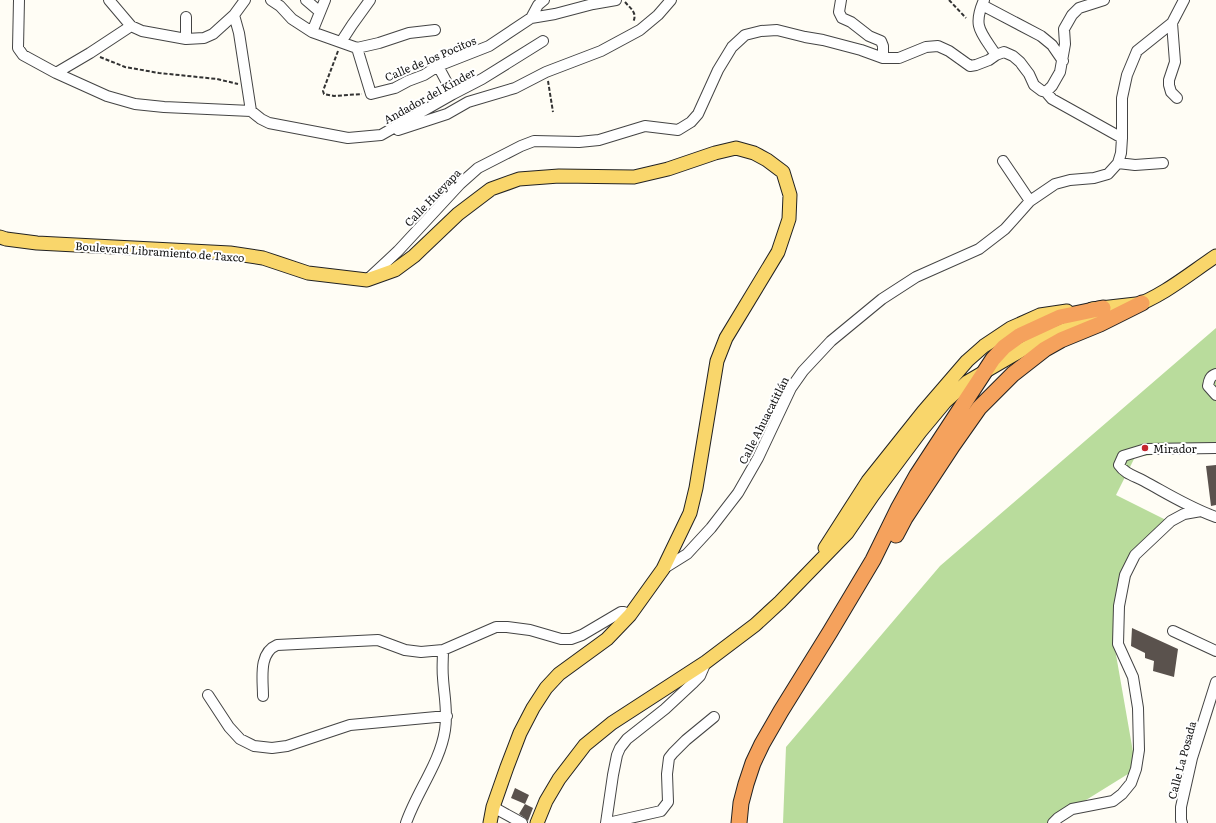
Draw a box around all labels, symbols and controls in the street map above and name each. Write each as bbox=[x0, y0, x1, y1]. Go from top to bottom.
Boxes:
street label: Calle de los Pocitos bbox=[382, 32, 478, 84]
street label: Andador del Kinder bbox=[380, 63, 478, 127]
street label: Calle Hueyapa bbox=[400, 164, 464, 230]
street label: Boulevard Libramiento de Taxco bbox=[75, 237, 245, 265]
street label: Calle Ahuacatitlán bbox=[734, 373, 792, 467]
place label: Mirador bbox=[1153, 440, 1198, 456]
marker: Mirador bbox=[1140, 443, 1150, 453]
street label: Calle La Posada bbox=[1163, 719, 1199, 801]

